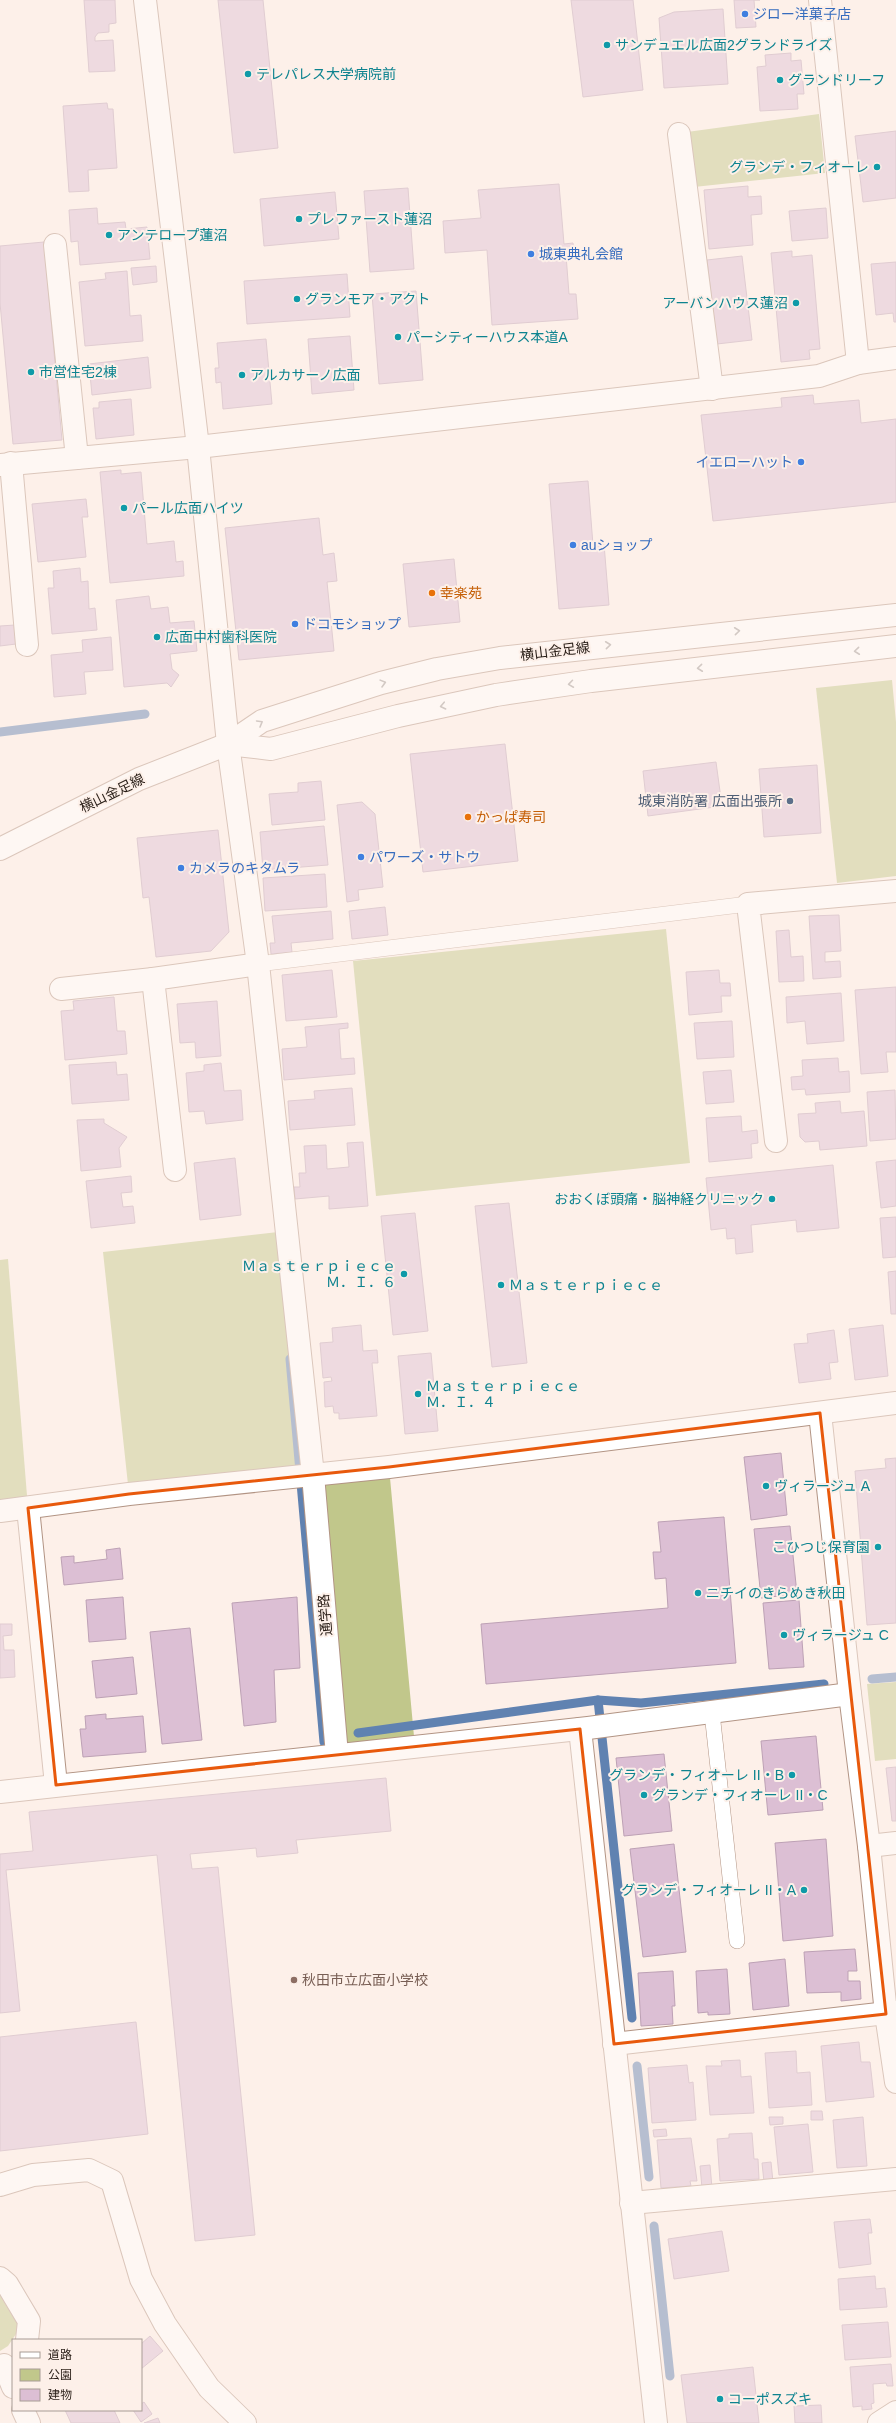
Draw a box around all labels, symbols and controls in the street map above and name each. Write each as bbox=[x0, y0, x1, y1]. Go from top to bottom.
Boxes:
place label: ジロー洋菓子店 bbox=[753, 6, 851, 22]
marker: ジロー洋菓子店 bbox=[740, 9, 750, 19]
place label: サンデュエル広面2グランドライズ bbox=[615, 37, 832, 53]
marker: サンデュエル広面2グランドライズ bbox=[602, 40, 612, 50]
place label: テレパレス大学病院前 bbox=[256, 66, 396, 82]
marker: テレパレス大学病院前 bbox=[243, 69, 253, 79]
place label: グランドリーフ bbox=[788, 72, 885, 88]
marker: グランドリーフ bbox=[775, 75, 785, 85]
place label: グランデ・フィオーレ bbox=[729, 159, 869, 175]
marker: グランデ・フィオーレ bbox=[872, 162, 882, 172]
place label: プレファースト蓮沼 bbox=[307, 211, 432, 227]
marker: プレファースト蓮沼 bbox=[294, 214, 304, 224]
place label: アンテロープ蓮沼 bbox=[117, 227, 228, 243]
marker: アンテロープ蓮沼 bbox=[104, 230, 114, 240]
place label: 城東典礼会館 bbox=[539, 246, 623, 262]
marker: 城東典礼会館 bbox=[526, 249, 536, 259]
place label: グランモア・アクト bbox=[305, 291, 430, 307]
marker: グランモア・アクト bbox=[292, 294, 302, 304]
place label: アーバンハウス蓮沼 bbox=[662, 295, 788, 311]
marker: アーバンハウス蓮沼 bbox=[791, 298, 801, 308]
place label: パーシティーハウス本道A bbox=[406, 329, 569, 345]
marker: パーシティーハウス本道A bbox=[393, 332, 403, 342]
place label: 市営住宅2棟 bbox=[39, 364, 117, 380]
marker: 市営住宅2棟 bbox=[26, 367, 36, 377]
place label: アルカサーノ広面 bbox=[250, 367, 361, 383]
marker: アルカサーノ広面 bbox=[237, 370, 247, 380]
place label: イエローハット bbox=[695, 454, 793, 470]
marker: イエローハット bbox=[796, 457, 806, 467]
place label: パール広面ハイツ bbox=[132, 500, 244, 516]
marker: パール広面ハイツ bbox=[119, 503, 129, 513]
place label: auショップ bbox=[581, 537, 653, 553]
marker: auショップ bbox=[568, 540, 578, 550]
place label: 幸楽苑 bbox=[440, 585, 482, 601]
marker: 幸楽苑 bbox=[427, 588, 437, 598]
place label: ドコモショップ bbox=[303, 616, 401, 632]
marker: ドコモショップ bbox=[290, 619, 300, 629]
one-way arrow bbox=[734, 627, 740, 636]
place label: 広面中村歯科医院 bbox=[165, 629, 277, 645]
marker: 広面中村歯科医院 bbox=[152, 632, 162, 642]
street label: 横山金足線 bbox=[519, 639, 591, 663]
one-way arrow bbox=[605, 641, 611, 650]
one-way arrow bbox=[854, 646, 860, 655]
one-way arrow bbox=[697, 664, 703, 673]
one-way arrow bbox=[380, 679, 387, 687]
one-way arrow bbox=[568, 679, 574, 687]
one-way arrow bbox=[440, 702, 446, 710]
one-way arrow bbox=[256, 720, 263, 727]
street label: 横山金足線 bbox=[77, 770, 147, 816]
place label: 城東消防署 広面出張所 bbox=[638, 793, 782, 809]
marker: 城東消防署 広面出張所 bbox=[785, 796, 795, 806]
place label: かっぱ寿司 bbox=[476, 809, 546, 825]
marker: かっぱ寿司 bbox=[463, 812, 473, 822]
place label: パワーズ・サトウ bbox=[369, 849, 480, 865]
marker: パワーズ・サトウ bbox=[356, 852, 366, 862]
place label: カメラのキタムラ bbox=[189, 860, 300, 876]
marker: カメラのキタムラ bbox=[176, 863, 186, 873]
place label: おおくぼ頭痛・脳神経クリニック bbox=[554, 1191, 764, 1207]
marker: おおくぼ頭痛・脳神経クリニック bbox=[767, 1194, 777, 1204]
place label: Ｍａｓｔｅｒｐｉｅｃｅ Ｍ．Ｉ．６ bbox=[242, 1258, 396, 1290]
marker: Ｍａｓｔｅｒｐｉｅｃｅ Ｍ．Ｉ．６ bbox=[399, 1269, 409, 1279]
place label: Ｍａｓｔｅｒｐｉｅｃｅ bbox=[509, 1277, 663, 1294]
marker: Ｍａｓｔｅｒｐｉｅｃｅ bbox=[496, 1280, 506, 1290]
place label: Ｍａｓｔｅｒｐｉｅｃｅ Ｍ．Ｉ．４ bbox=[426, 1378, 580, 1410]
marker: Ｍａｓｔｅｒｐｉｅｃｅ Ｍ．Ｉ．４ bbox=[413, 1389, 423, 1399]
place label: ヴィラージュ A bbox=[774, 1478, 871, 1494]
marker: ヴィラージュ A bbox=[761, 1481, 771, 1491]
place label: こひつじ保育園 bbox=[772, 1539, 870, 1555]
marker: こひつじ保育園 bbox=[873, 1542, 883, 1552]
place label: ニチイのきらめき秋田 bbox=[706, 1585, 846, 1601]
marker: ニチイのきらめき秋田 bbox=[693, 1588, 703, 1598]
street label: 通学路 bbox=[315, 1593, 335, 1637]
place label: ヴィラージュ C bbox=[792, 1627, 889, 1643]
marker: ヴィラージュ C bbox=[779, 1630, 789, 1640]
place label: グランデ・フィオーレ II・B bbox=[609, 1767, 784, 1783]
marker: グランデ・フィオーレ II・B bbox=[787, 1770, 797, 1780]
place label: グランデ・フィオーレ II・C bbox=[652, 1787, 828, 1803]
marker: グランデ・フィオーレ II・C bbox=[639, 1790, 649, 1800]
place label: グランデ・フィオーレ II・A bbox=[621, 1882, 797, 1898]
marker: グランデ・フィオーレ II・A bbox=[799, 1885, 809, 1895]
place label: 秋田市立広面小学校 bbox=[302, 1972, 428, 1988]
marker: 秋田市立広面小学校 bbox=[289, 1975, 299, 1985]
legend bbox=[12, 2339, 142, 2411]
text: 道路 bbox=[48, 2348, 72, 2362]
text: 公園 bbox=[48, 2368, 72, 2382]
text: 建物 bbox=[48, 2388, 72, 2402]
place label: コーポスズキ bbox=[728, 2391, 812, 2407]
marker: コーポスズキ bbox=[715, 2394, 725, 2404]

